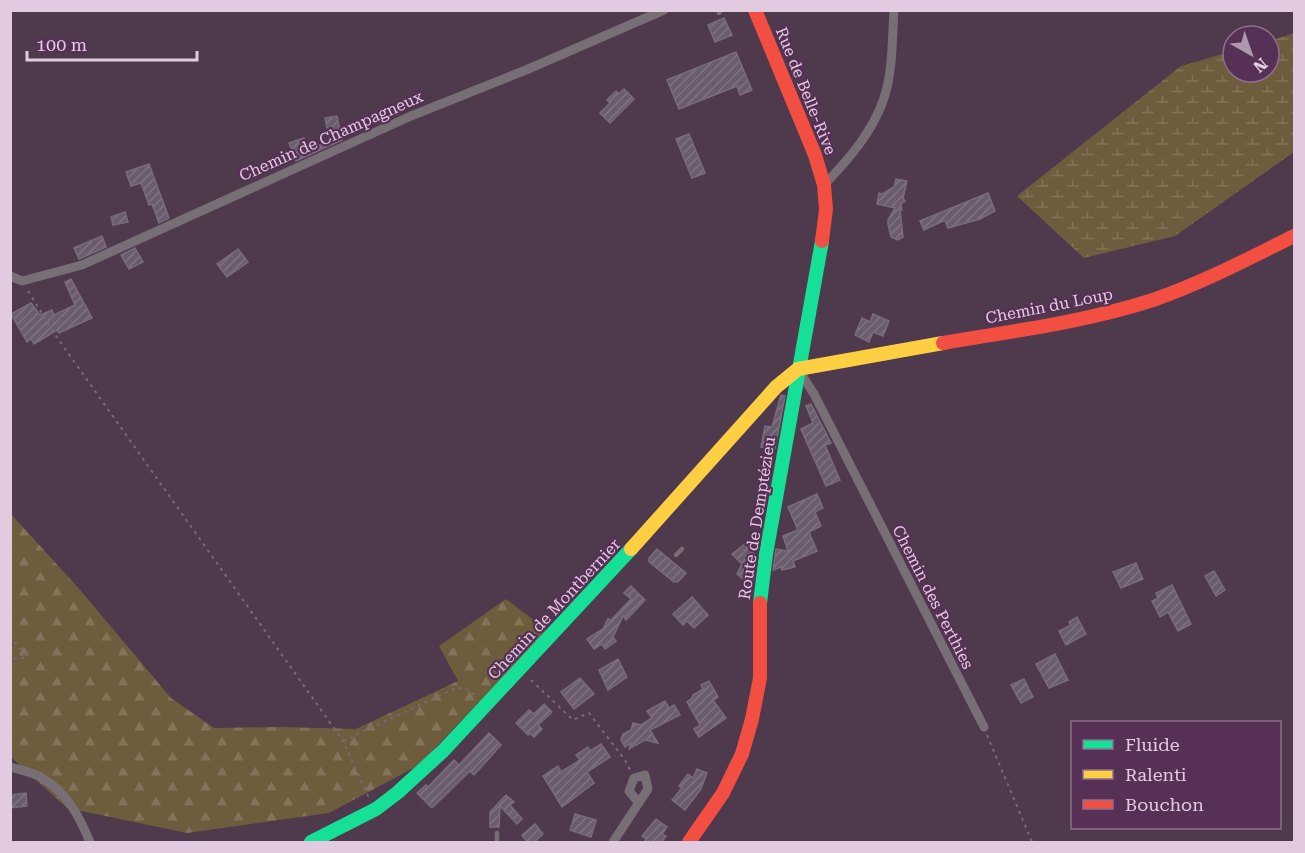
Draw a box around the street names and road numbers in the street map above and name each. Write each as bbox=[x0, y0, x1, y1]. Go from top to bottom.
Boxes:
street label: Rue de Belle-Rive bbox=[772, 24, 840, 158]
street label: Chemin de Champagneux bbox=[236, 86, 427, 185]
street label: Chemin du Loup bbox=[984, 284, 1114, 328]
street label: Route de Demptézieu bbox=[735, 435, 779, 601]
street label: Chemin des Perthies bbox=[889, 522, 978, 672]
street label: Chemin de Montbernier bbox=[484, 534, 624, 683]

